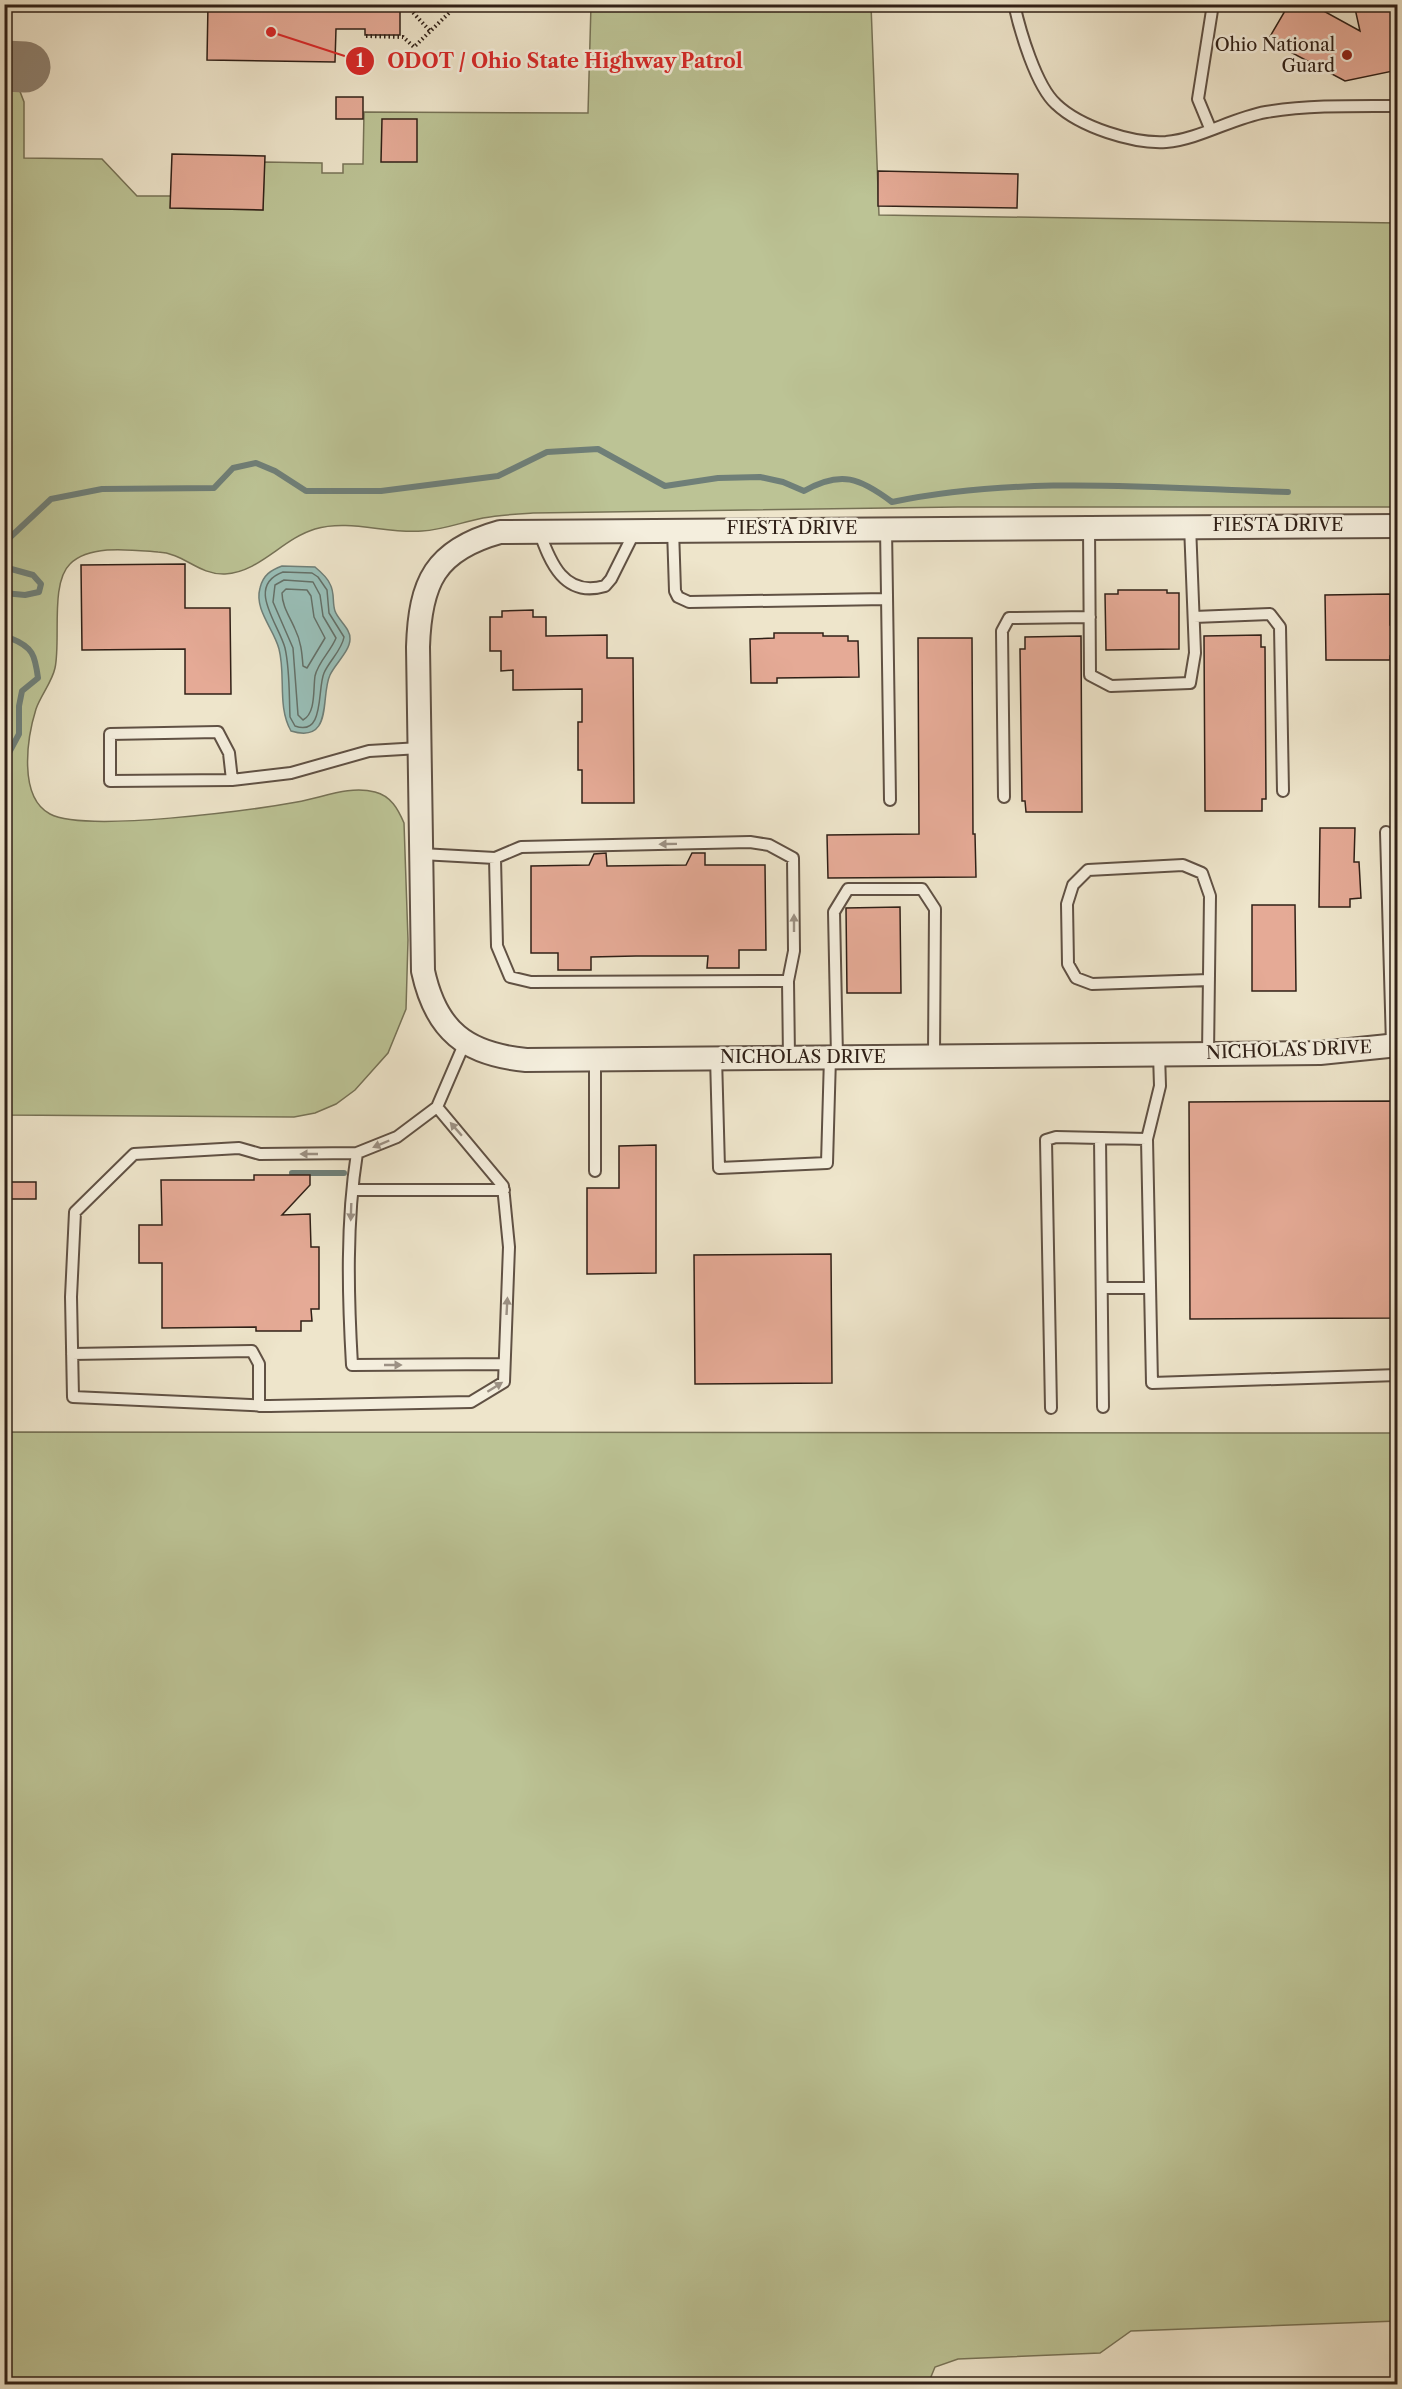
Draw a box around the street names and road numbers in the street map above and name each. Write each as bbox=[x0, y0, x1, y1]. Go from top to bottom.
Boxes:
street label: FIESTA DRIVE bbox=[1213, 514, 1343, 536]
street label: FIESTA DRIVE bbox=[727, 517, 857, 539]
street label: NICHOLAS DRIVE bbox=[1206, 1036, 1372, 1064]
street label: NICHOLAS DRIVE bbox=[720, 1046, 886, 1068]

